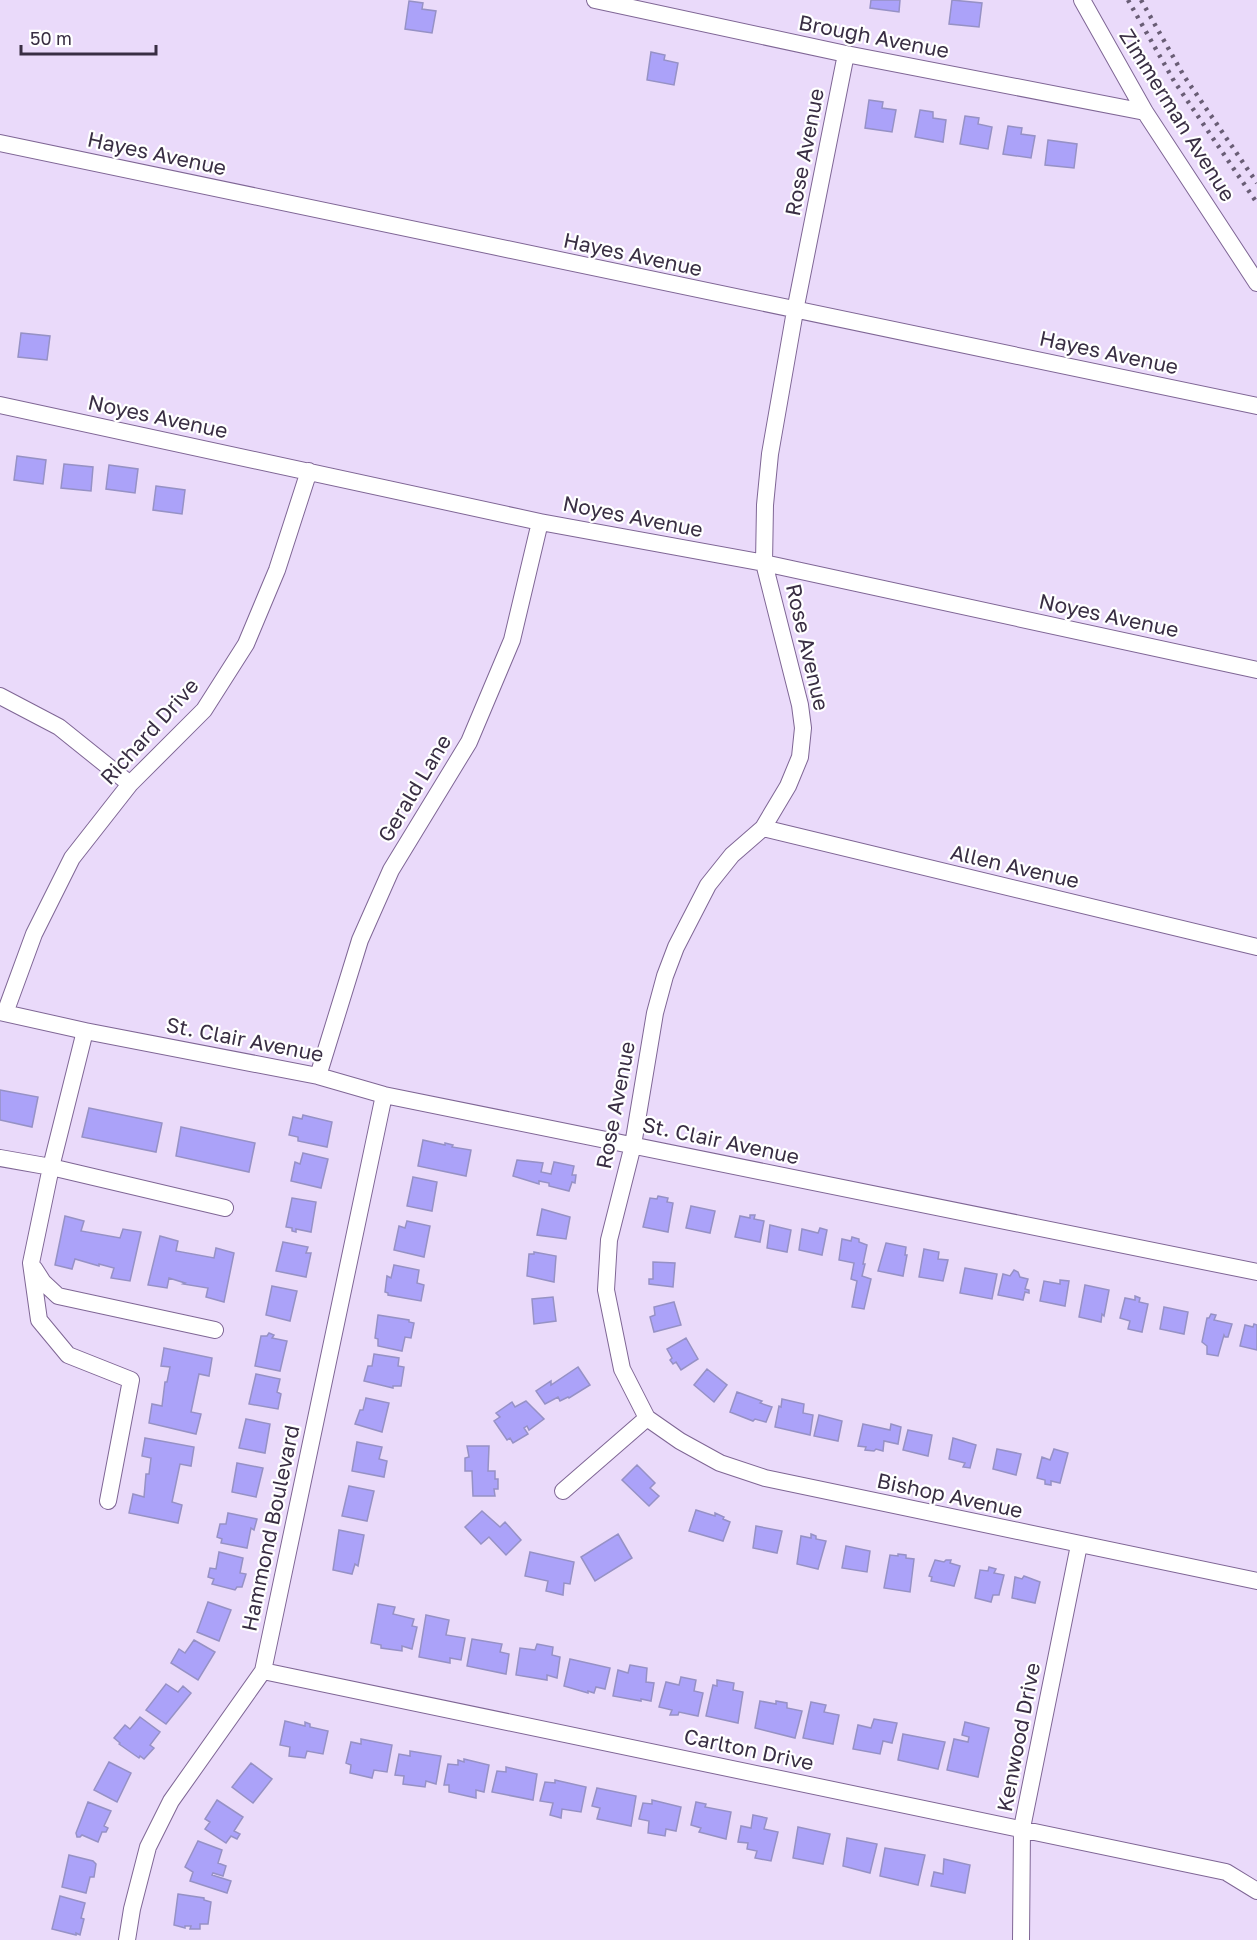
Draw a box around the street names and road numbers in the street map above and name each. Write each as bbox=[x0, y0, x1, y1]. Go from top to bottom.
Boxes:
street label: Brough Avenue bbox=[797, 9, 951, 63]
street label: Zimmerman Avenue bbox=[1114, 24, 1242, 206]
street label: Rose Avenue bbox=[779, 86, 829, 218]
street label: Hayes Avenue bbox=[85, 126, 229, 180]
street label: Hayes Avenue bbox=[561, 227, 705, 281]
street label: Hayes Avenue bbox=[1037, 325, 1181, 379]
street label: Noyes Avenue bbox=[86, 389, 230, 443]
street label: Noyes Avenue bbox=[561, 490, 705, 542]
street label: Rose Avenue bbox=[781, 581, 835, 713]
street label: Noyes Avenue bbox=[1037, 588, 1181, 642]
street label: Richard Drive bbox=[94, 672, 204, 790]
street label: Gerald Lane bbox=[372, 730, 456, 846]
street label: Allen Avenue bbox=[948, 839, 1082, 893]
street label: St. Clair Avenue bbox=[164, 1011, 326, 1067]
street label: Rose Avenue bbox=[590, 1039, 640, 1171]
street label: St. Clair Avenue bbox=[640, 1111, 802, 1169]
street label: Hammond Boulevard bbox=[235, 1422, 305, 1634]
street label: Bishop Avenue bbox=[875, 1467, 1025, 1523]
street label: Kenwood Drive bbox=[991, 1660, 1045, 1814]
street label: Carlton Drive bbox=[682, 1723, 816, 1775]

